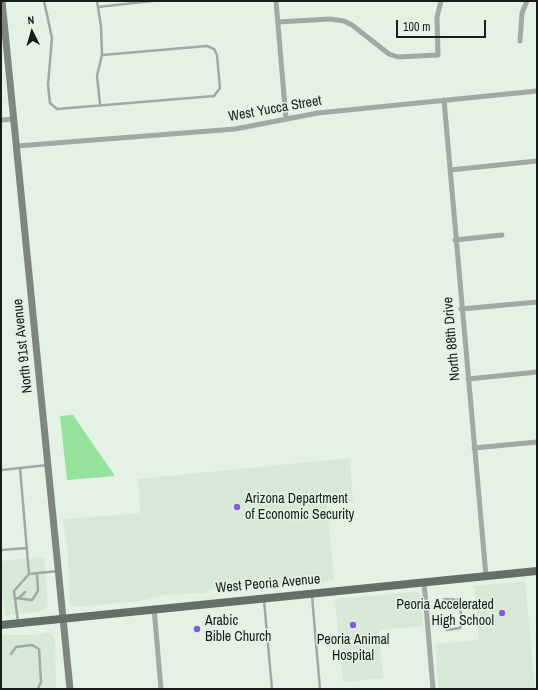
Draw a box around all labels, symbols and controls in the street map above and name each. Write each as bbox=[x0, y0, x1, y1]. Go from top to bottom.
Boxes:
north arrow bbox=[12, 12, 52, 52]
scale bar bbox=[398, 12, 488, 38]
text: N bbox=[27, 13, 35, 27]
text: 100 m bbox=[403, 19, 430, 35]
street label: West Yucca Street bbox=[227, 93, 323, 125]
street label: North 88th Drive bbox=[440, 296, 464, 382]
street label: North 91st Avenue bbox=[10, 298, 36, 394]
place label: Arizona Department of Economic Security bbox=[245, 491, 354, 524]
marker: Arizona Department of Economic Security bbox=[232, 502, 242, 512]
street label: West Peoria Avenue bbox=[215, 571, 321, 597]
place label: Peoria Accelerated High School bbox=[396, 597, 494, 630]
marker: Peoria Accelerated High School bbox=[497, 608, 507, 618]
place label: Arabic Bible Church bbox=[205, 613, 271, 646]
marker: Peoria Animal Hospital bbox=[348, 620, 358, 630]
marker: Arabic Bible Church bbox=[192, 624, 202, 634]
place label: Peoria Animal Hospital bbox=[317, 632, 389, 664]

